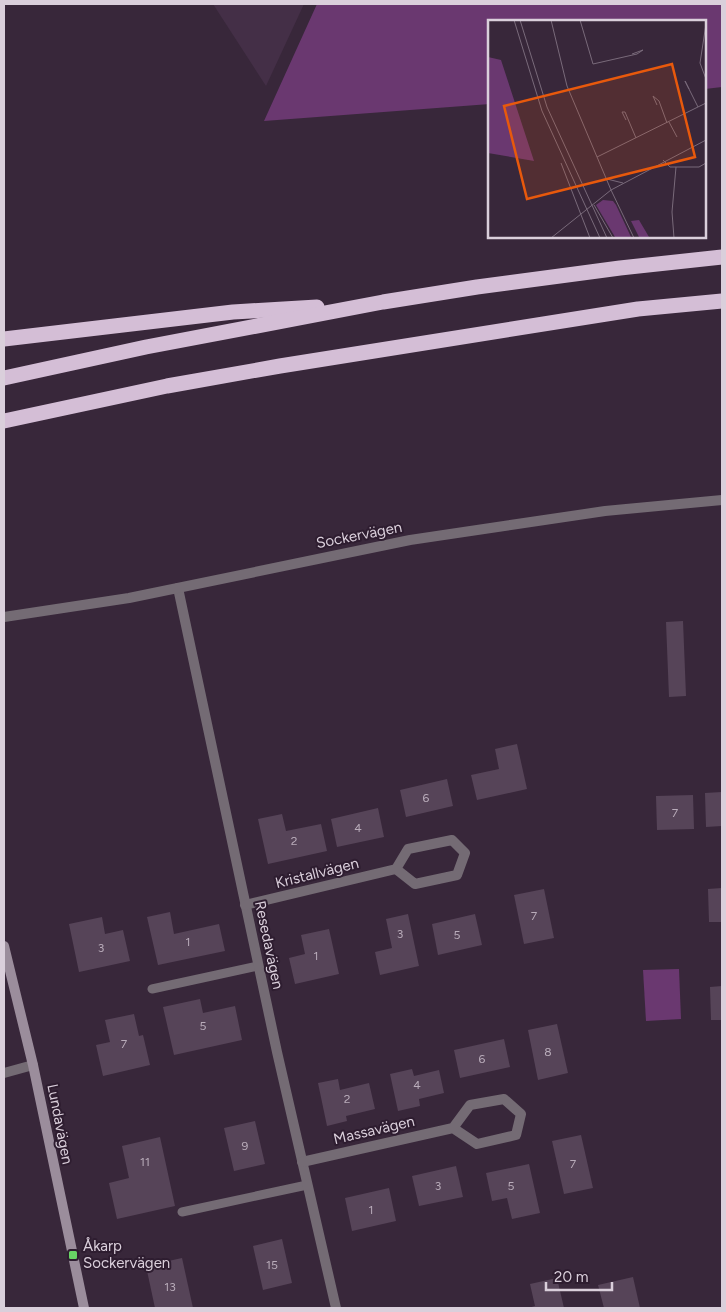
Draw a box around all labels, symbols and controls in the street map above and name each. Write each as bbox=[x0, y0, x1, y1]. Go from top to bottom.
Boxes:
inset map bbox=[488, 20, 706, 238]
street label: Sockervägen bbox=[314, 518, 404, 552]
house number: 6 bbox=[423, 791, 430, 805]
house number: 7 bbox=[672, 806, 679, 820]
house number: 4 bbox=[354, 821, 362, 835]
house number: 2 bbox=[291, 834, 297, 848]
street label: Kristallvägen bbox=[273, 854, 361, 892]
street label: Resedavägen bbox=[251, 899, 287, 991]
house number: 7 bbox=[531, 909, 538, 923]
house number: 3 bbox=[397, 927, 403, 941]
house number: 5 bbox=[454, 928, 461, 942]
house number: 1 bbox=[186, 935, 190, 949]
house number: 3 bbox=[98, 941, 104, 955]
house number: 1 bbox=[314, 949, 318, 963]
house number: 5 bbox=[200, 1019, 207, 1033]
house number: 7 bbox=[121, 1037, 128, 1051]
house number: 8 bbox=[544, 1045, 552, 1059]
house number: 6 bbox=[479, 1052, 486, 1066]
house number: 4 bbox=[413, 1078, 421, 1092]
street label: Lundavägen bbox=[43, 1082, 77, 1166]
house number: 2 bbox=[344, 1092, 350, 1106]
street label: Massavägen bbox=[332, 1112, 416, 1148]
house number: 9 bbox=[242, 1139, 249, 1153]
house number: 11 bbox=[140, 1155, 150, 1169]
house number: 7 bbox=[570, 1157, 577, 1171]
house number: 3 bbox=[435, 1179, 441, 1193]
house number: 5 bbox=[508, 1179, 515, 1193]
house number: 1 bbox=[369, 1203, 373, 1217]
place label: Åkarp Sockervägen bbox=[83, 1237, 170, 1272]
marker: Åkarp Sockervägen bbox=[67, 1249, 79, 1261]
house number: 15 bbox=[266, 1258, 278, 1272]
scale bar bbox=[546, 1260, 612, 1292]
text: 20 m bbox=[554, 1268, 588, 1286]
house number: 13 bbox=[164, 1280, 176, 1294]

